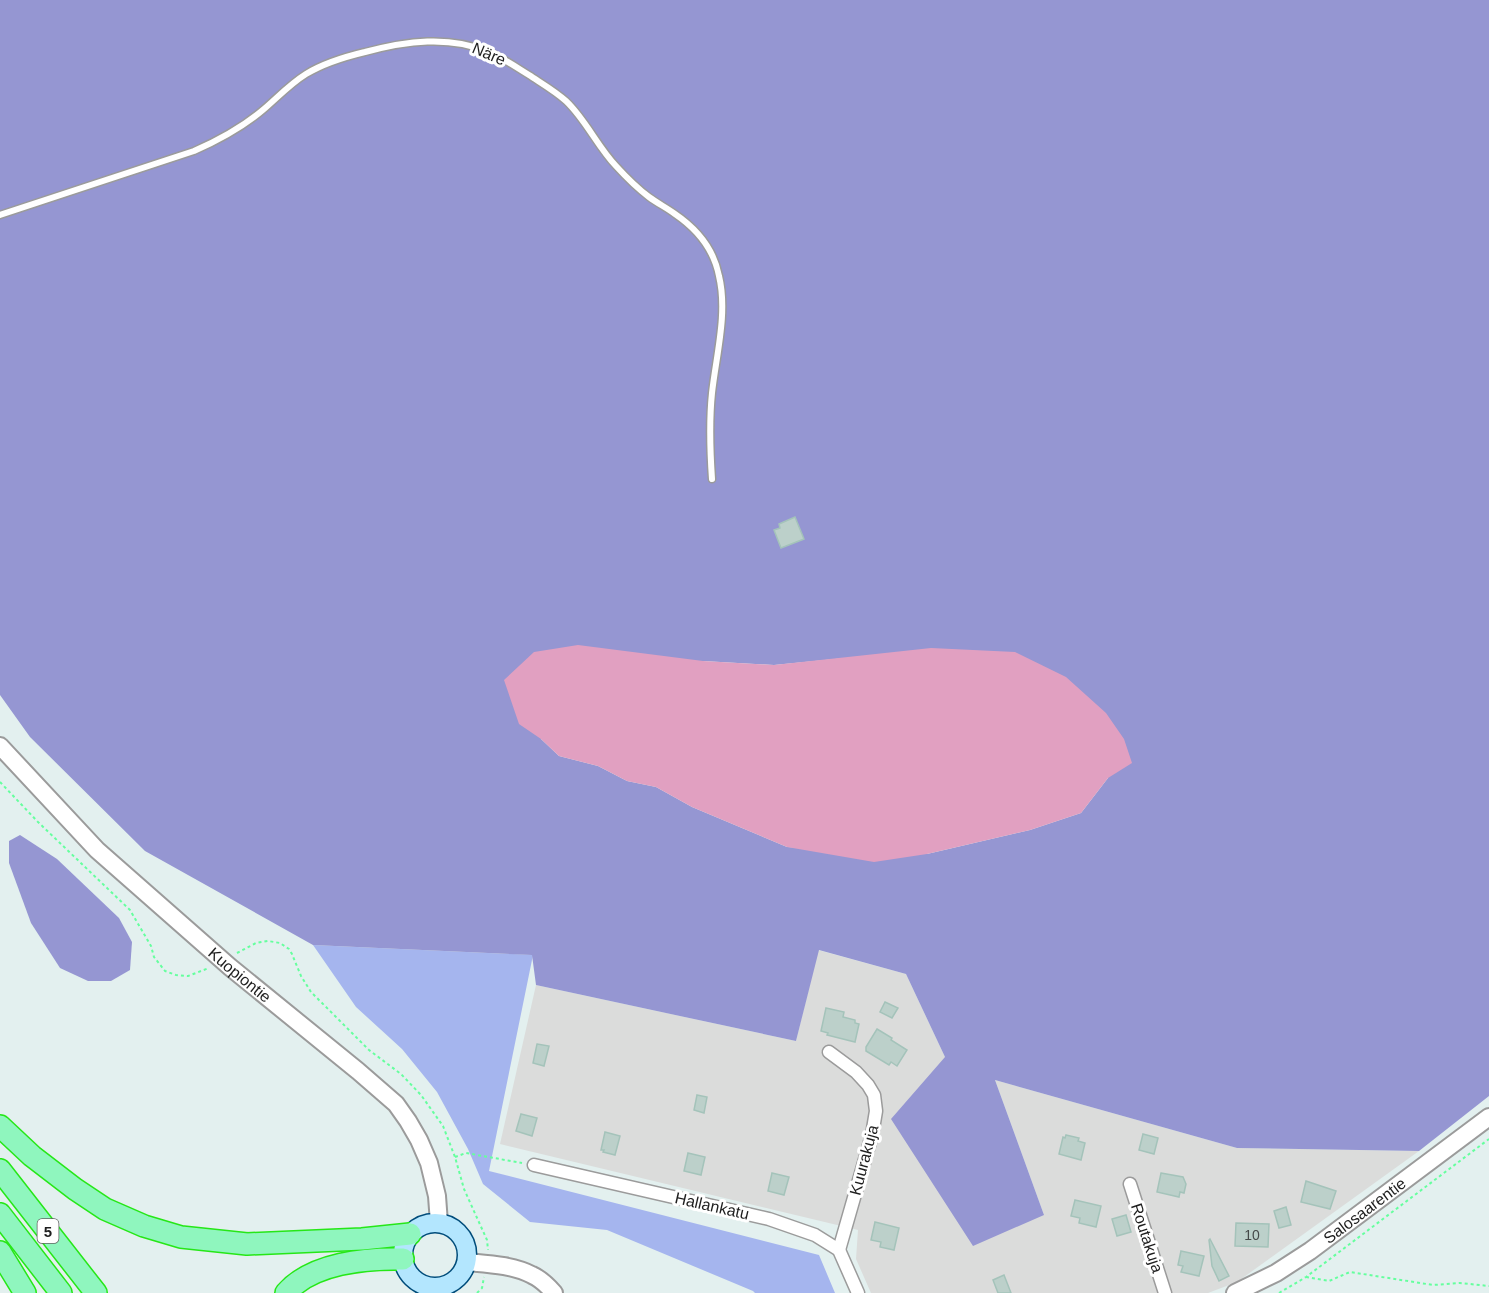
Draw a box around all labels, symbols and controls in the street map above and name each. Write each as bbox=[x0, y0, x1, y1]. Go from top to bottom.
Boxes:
street label: Näre bbox=[470, 39, 508, 69]
street label: Kuopiontie bbox=[205, 944, 275, 1005]
street label: Kuurakuja bbox=[846, 1123, 882, 1197]
street label: Salosaarentie bbox=[1320, 1174, 1409, 1246]
street label: Hallankatu bbox=[673, 1189, 751, 1223]
street label: Routakuja bbox=[1128, 1201, 1166, 1275]
road number: 5 bbox=[38, 1219, 58, 1243]
house number: 10 bbox=[1244, 1227, 1260, 1243]

